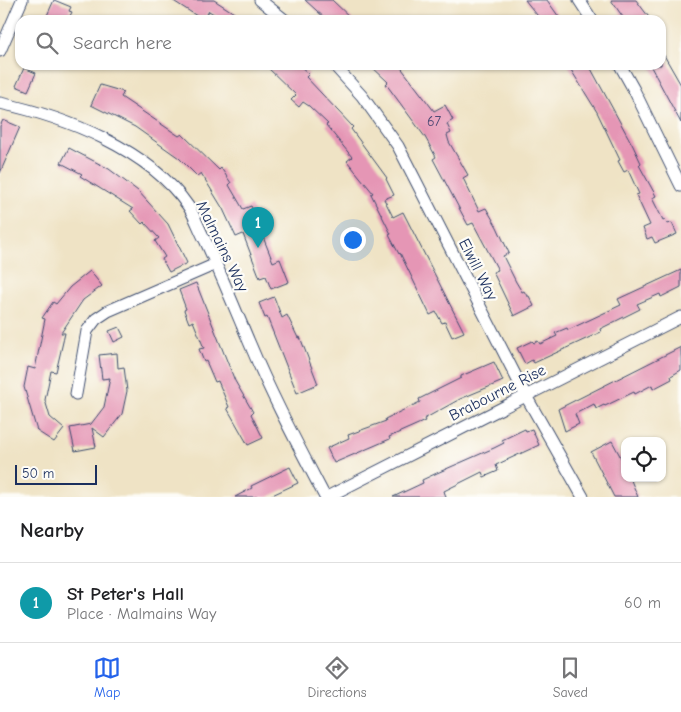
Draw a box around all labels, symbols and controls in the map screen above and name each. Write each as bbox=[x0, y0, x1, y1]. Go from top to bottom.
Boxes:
search box bbox=[15, 15, 666, 70]
icon: search bbox=[33, 29, 61, 57]
text: Search here bbox=[73, 32, 172, 54]
house number: 67 bbox=[427, 113, 441, 130]
street label: Malmains Way bbox=[192, 198, 252, 296]
pin: 1 bbox=[242, 207, 274, 248]
your location bbox=[340, 227, 366, 253]
street label: Elwill Way bbox=[455, 236, 502, 304]
street label: Brabourne Rise bbox=[446, 361, 549, 425]
map controls bbox=[621, 437, 666, 482]
button: locate bbox=[621, 437, 666, 482]
scale bar bbox=[15, 462, 98, 485]
text: 50 m bbox=[22, 465, 54, 482]
text: Nearby bbox=[20, 518, 84, 542]
text: St Peter's Hall bbox=[67, 583, 184, 605]
text: 1 bbox=[33, 594, 39, 612]
text: 60 m bbox=[624, 594, 661, 612]
text: Place · Malmains Way bbox=[67, 605, 216, 623]
tab: Map bbox=[93, 654, 121, 701]
tab: Directions bbox=[307, 654, 367, 701]
tab: Saved bbox=[553, 654, 588, 701]

